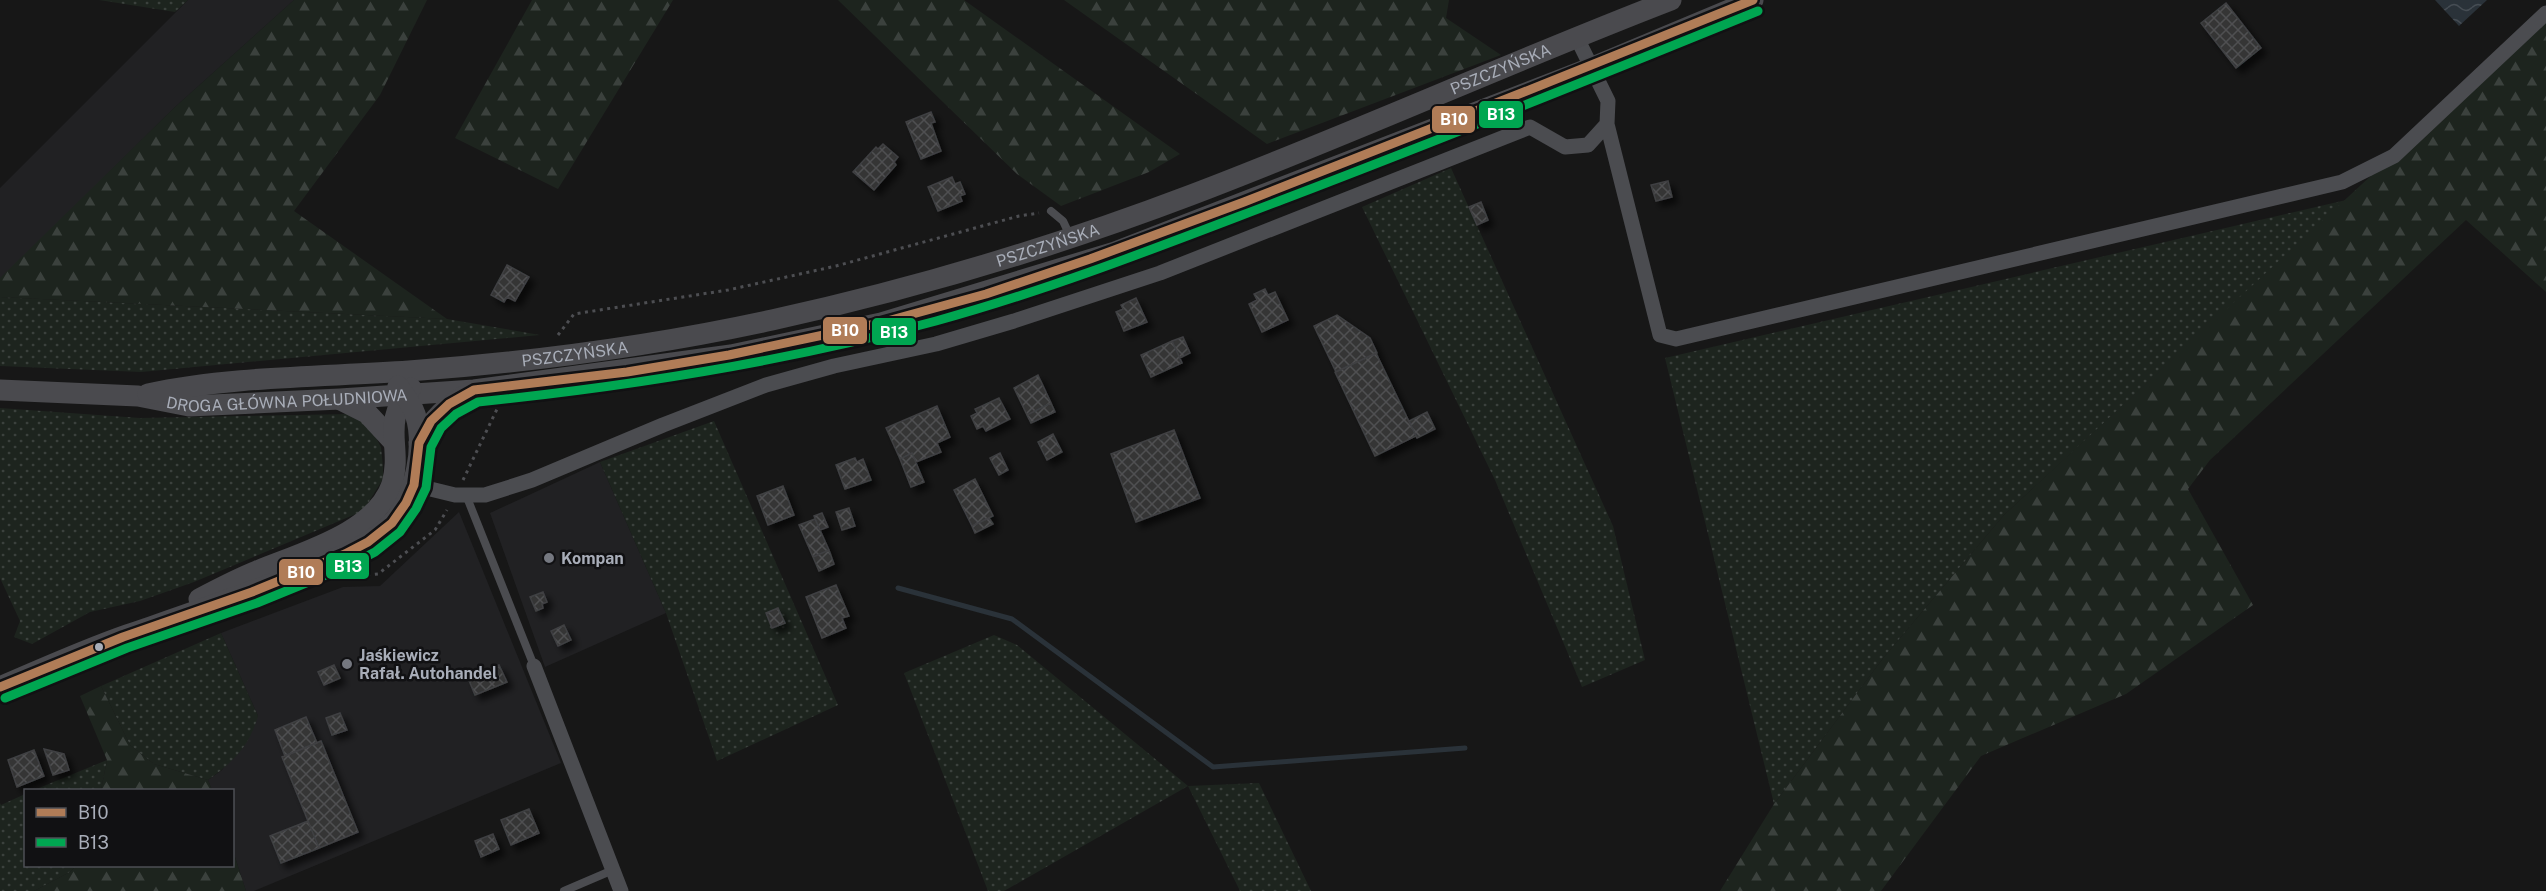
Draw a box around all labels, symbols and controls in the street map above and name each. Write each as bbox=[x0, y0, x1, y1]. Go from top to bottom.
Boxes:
street label: PSZCZYŃSKA bbox=[1447, 40, 1554, 99]
line badge: B13 bbox=[1478, 100, 1524, 129]
line badge: B10 bbox=[1431, 105, 1476, 134]
text: B13 bbox=[1487, 105, 1515, 124]
text: B10 bbox=[1440, 110, 1468, 129]
street label: PSZCZYŃSKA bbox=[994, 220, 1102, 271]
line badge: B10 bbox=[822, 316, 868, 345]
line badge: B13 bbox=[871, 317, 917, 346]
text: B10 bbox=[831, 321, 859, 340]
text: B13 bbox=[880, 323, 908, 342]
street label: PSZCZYŃSKA bbox=[521, 338, 629, 371]
street label: DROGA GŁÓWNA POŁUDNIOWA bbox=[165, 385, 408, 416]
place label: Kompan bbox=[561, 549, 624, 568]
marker: Kompan bbox=[542, 551, 556, 565]
line badge: B13 bbox=[325, 552, 370, 580]
text: B13 bbox=[334, 557, 362, 576]
line badge: B10 bbox=[278, 558, 324, 586]
text: B10 bbox=[287, 563, 315, 582]
unlabelled marker bbox=[93, 641, 105, 653]
place label: Jaśkiewicz Rafał. Autohandel bbox=[359, 646, 497, 683]
marker: Jaśkiewicz Rafał. Autohandel bbox=[340, 657, 354, 671]
legend bbox=[24, 789, 234, 867]
text: B10 bbox=[78, 802, 108, 823]
text: B13 bbox=[78, 832, 109, 853]

